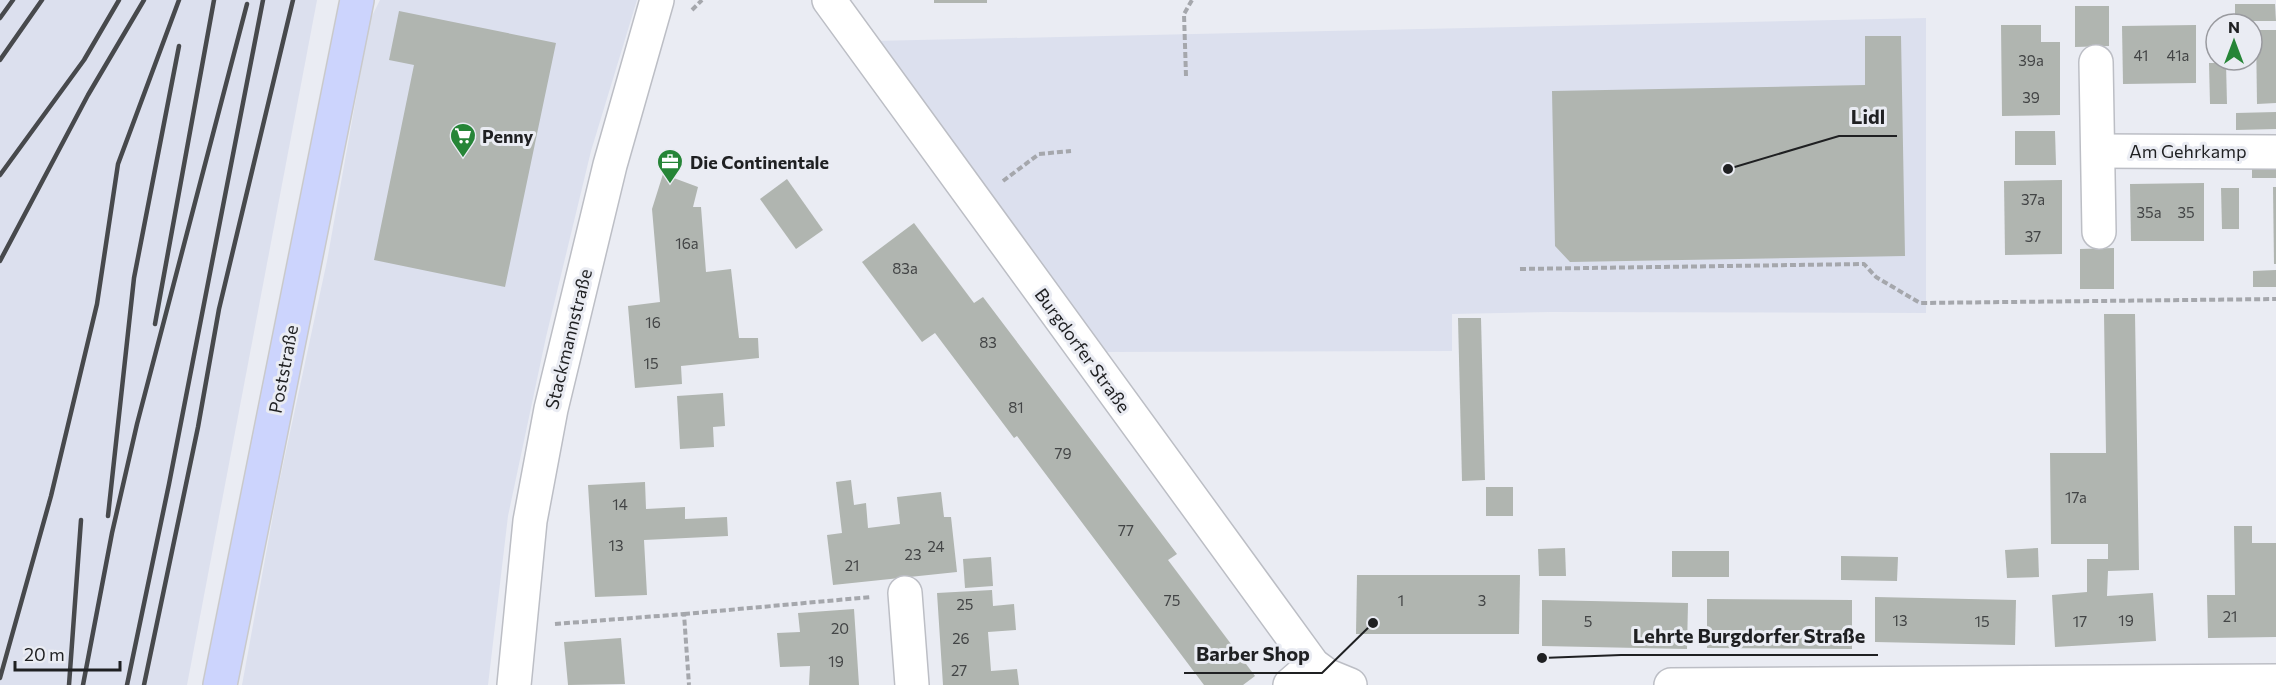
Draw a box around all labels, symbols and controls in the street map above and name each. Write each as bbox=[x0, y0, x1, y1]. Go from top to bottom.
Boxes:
north arrow bbox=[2204, 12, 2264, 72]
text: N bbox=[2228, 17, 2240, 36]
house number: 41 bbox=[2134, 46, 2148, 64]
house number: 41a bbox=[2167, 46, 2189, 64]
house number: 39a bbox=[2018, 51, 2044, 69]
house number: 39 bbox=[2022, 88, 2040, 106]
callout: Lidl bbox=[1839, 98, 1897, 136]
text: Lidl bbox=[1851, 104, 1885, 128]
supermarket icon: Penny bbox=[448, 121, 478, 159]
place label: Penny bbox=[482, 125, 534, 147]
street label: Am Gehrkamp bbox=[2129, 140, 2247, 162]
office icon: Die Continentale bbox=[655, 147, 685, 185]
place label: Die Continentale bbox=[690, 151, 829, 173]
house number: 37a bbox=[2021, 190, 2045, 208]
house number: 35a bbox=[2136, 203, 2162, 221]
house number: 35 bbox=[2177, 203, 2195, 221]
house number: 37 bbox=[2025, 227, 2041, 245]
house number: 16a bbox=[675, 234, 699, 252]
house number: 83a bbox=[892, 259, 918, 277]
street label: Stackmannstraße bbox=[540, 267, 596, 411]
street label: Burgdorfer Straße bbox=[1031, 284, 1135, 416]
house number: 16 bbox=[645, 313, 661, 331]
street label: Poststraße bbox=[264, 323, 302, 415]
house number: 83 bbox=[979, 333, 997, 351]
house number: 15 bbox=[643, 354, 659, 372]
house number: 81 bbox=[1008, 398, 1024, 416]
house number: 79 bbox=[1055, 444, 1071, 462]
house number: 17a bbox=[2065, 488, 2087, 506]
house number: 14 bbox=[612, 495, 628, 513]
house number: 77 bbox=[1118, 521, 1134, 539]
house number: 13 bbox=[609, 536, 623, 554]
house number: 24 bbox=[927, 537, 945, 555]
house number: 23 bbox=[905, 545, 921, 563]
house number: 21 bbox=[845, 556, 859, 574]
house number: 75 bbox=[1164, 591, 1180, 609]
house number: 1 bbox=[1398, 591, 1404, 609]
house number: 3 bbox=[1478, 591, 1486, 609]
house number: 25 bbox=[957, 595, 973, 613]
house number: 21 bbox=[2223, 607, 2237, 625]
house number: 13 bbox=[1893, 611, 1907, 629]
house number: 19 bbox=[2118, 611, 2134, 629]
house number: 5 bbox=[1584, 612, 1592, 630]
house number: 15 bbox=[1974, 612, 1990, 630]
house number: 17 bbox=[2073, 612, 2087, 630]
callout: Lehrte Burgdorfer Straße bbox=[1621, 617, 1878, 655]
house number: 20 bbox=[831, 619, 849, 637]
text: Lehrte Burgdorfer Straße bbox=[1633, 623, 1865, 647]
house number: 26 bbox=[952, 629, 970, 647]
scale bar bbox=[15, 634, 120, 672]
callout: Barber Shop bbox=[1184, 635, 1322, 673]
text: Barber Shop bbox=[1196, 641, 1310, 665]
text: 20 m bbox=[24, 643, 65, 665]
house number: 19 bbox=[828, 652, 844, 670]
house number: 27 bbox=[951, 661, 967, 679]

